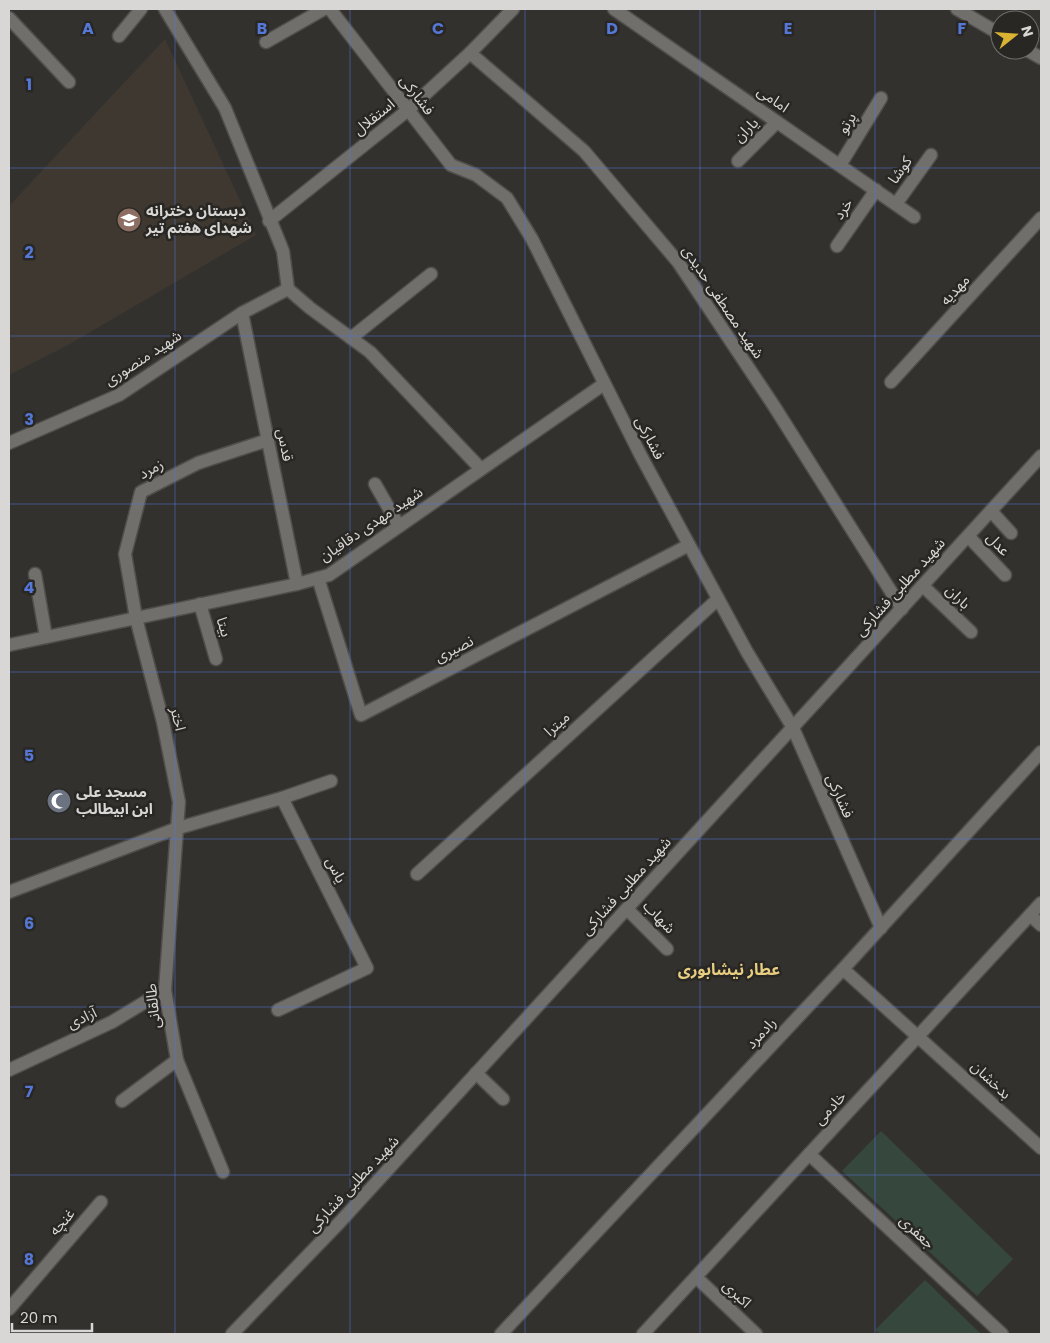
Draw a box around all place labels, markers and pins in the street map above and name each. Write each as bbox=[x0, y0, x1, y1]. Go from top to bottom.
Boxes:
place label: دبستان دخترانه شهدای هفتم تیر bbox=[145, 200, 252, 239]
school or university icon: دبستان دخترانه شهدای هفتم تیر bbox=[116, 207, 142, 233]
place label: مسجد علی ابن ابیطالب bbox=[76, 781, 153, 819]
mosque icon: مسجد علی ابن ابیطالب bbox=[46, 788, 72, 814]

